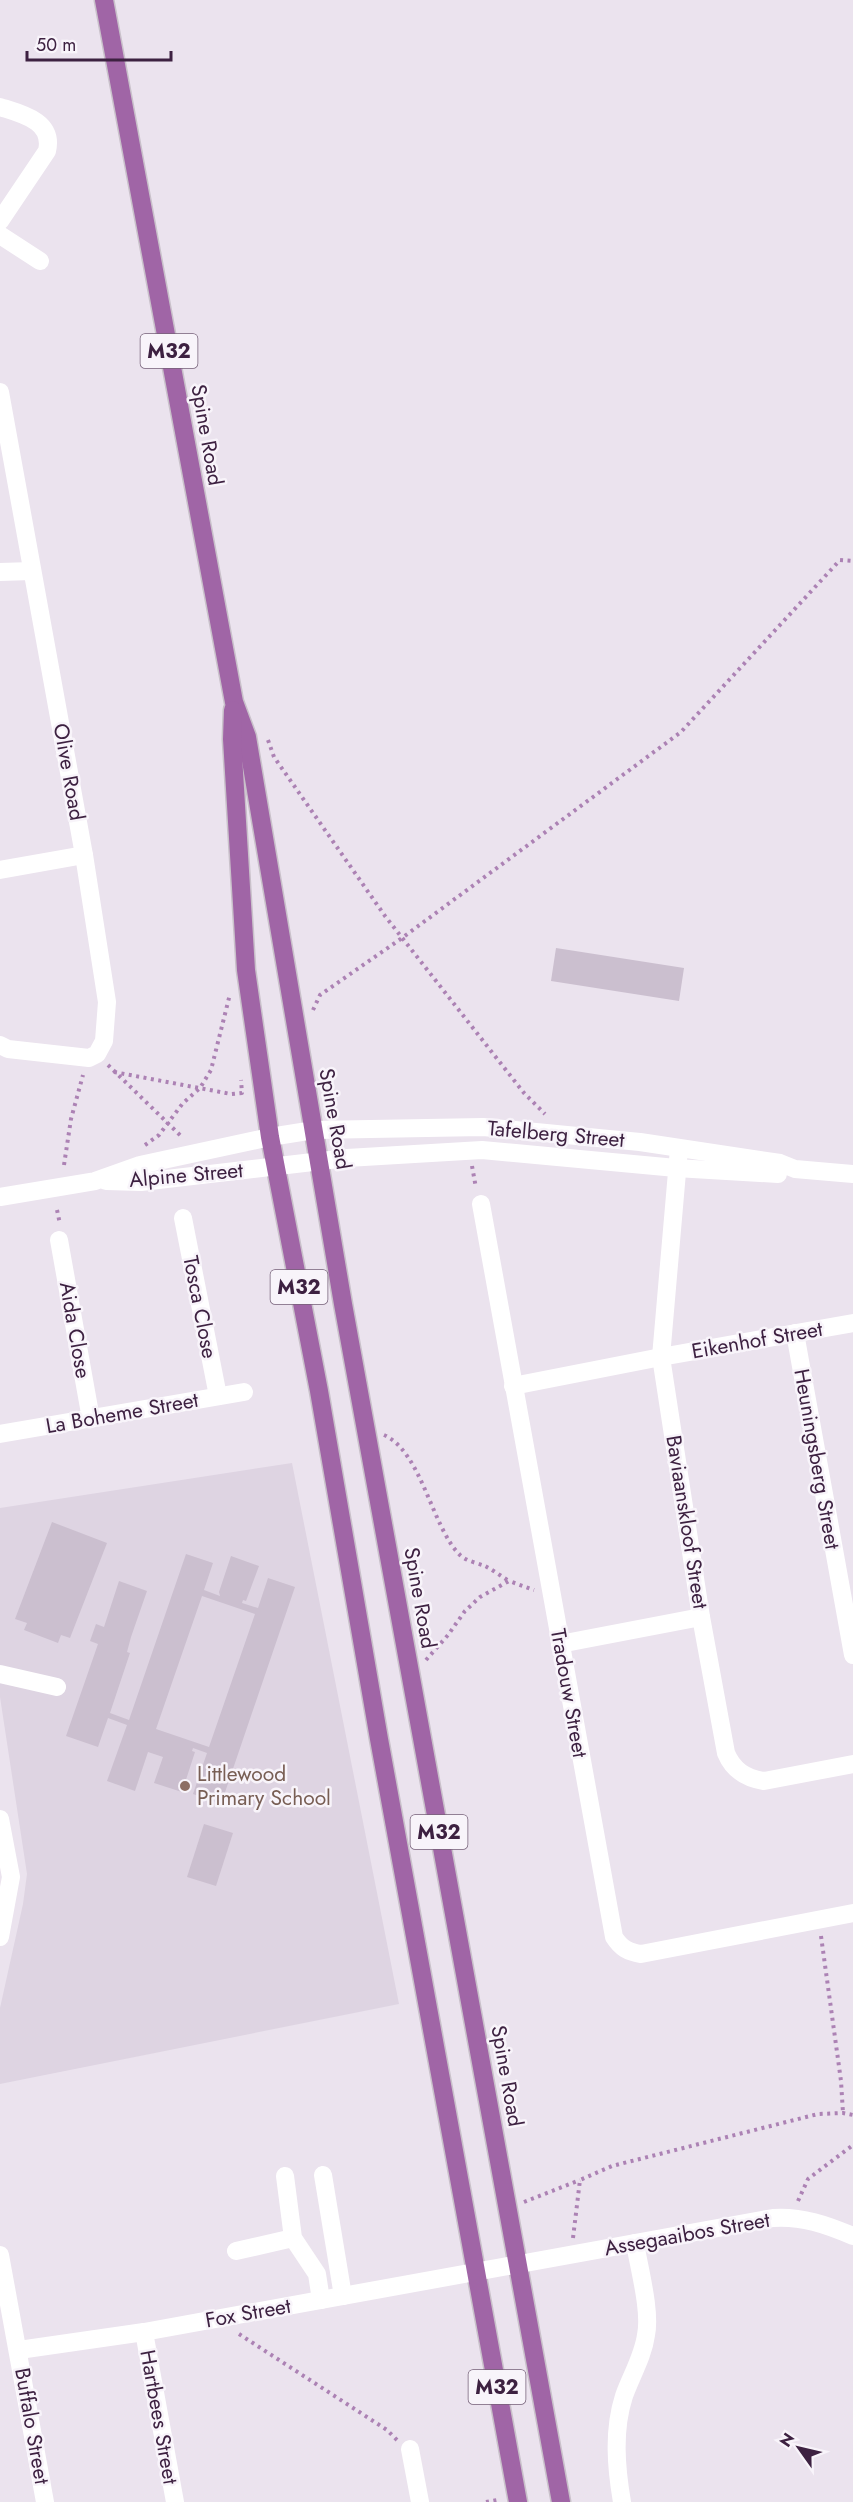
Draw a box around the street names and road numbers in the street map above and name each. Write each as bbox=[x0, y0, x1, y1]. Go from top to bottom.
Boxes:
road number: M32 bbox=[140, 334, 198, 368]
street label: Spine Road bbox=[183, 382, 231, 488]
street label: Olive Road bbox=[46, 721, 92, 823]
street label: Spine Road bbox=[311, 1066, 359, 1172]
street label: Tafelberg Street bbox=[486, 1113, 626, 1155]
street label: Alpine Street bbox=[128, 1155, 244, 1195]
street label: Tosca Close bbox=[175, 1253, 225, 1361]
road number: M32 bbox=[270, 1270, 328, 1304]
street label: Aida Close bbox=[52, 1279, 98, 1381]
street label: Eikenhof Street bbox=[689, 1314, 825, 1366]
street label: Heuningsberg Street bbox=[786, 1366, 848, 1552]
street label: La Boheme Street bbox=[43, 1385, 201, 1441]
street label: Baviaanskloof Street bbox=[658, 1433, 716, 1611]
street label: Spine Road bbox=[396, 1545, 444, 1651]
street label: Tradouw Street bbox=[543, 1626, 595, 1760]
road number: M32 bbox=[410, 1815, 468, 1849]
street label: Spine Road bbox=[483, 2023, 531, 2129]
street label: Assegaaibos Street bbox=[602, 2205, 772, 2263]
street label: Fox Street bbox=[203, 2291, 293, 2335]
street label: Hartbees Street bbox=[132, 2348, 186, 2486]
street label: Buffalo Street bbox=[7, 2366, 57, 2486]
road number: M32 bbox=[468, 2370, 526, 2404]

